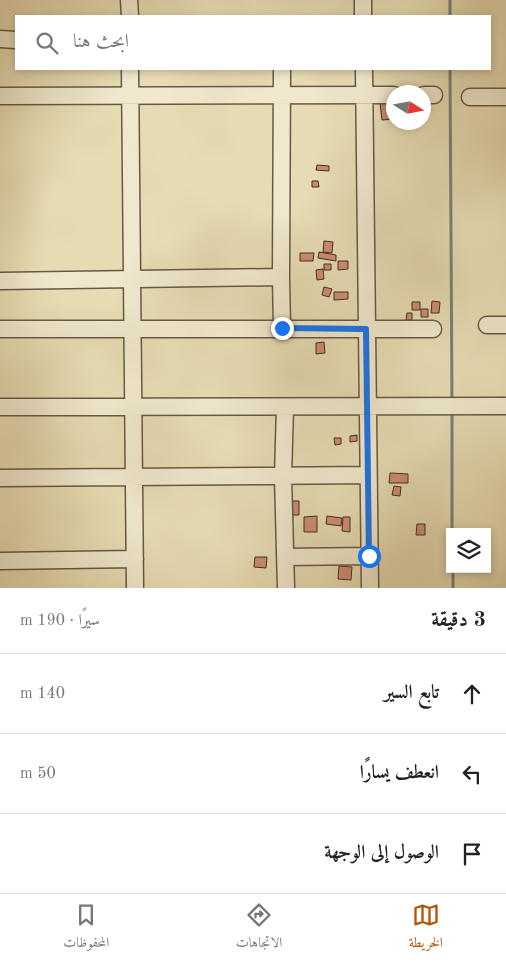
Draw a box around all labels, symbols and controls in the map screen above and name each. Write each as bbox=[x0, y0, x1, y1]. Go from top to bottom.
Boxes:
search box bbox=[15, 15, 491, 70]
icon: search bbox=[33, 29, 61, 57]
text: ابحث هنا bbox=[73, 33, 129, 52]
north arrow bbox=[386, 85, 431, 130]
route end bbox=[271, 317, 294, 340]
map controls bbox=[446, 528, 491, 573]
button: layers bbox=[446, 528, 491, 573]
route start bbox=[358, 545, 381, 568]
text: 3 دقيقة bbox=[431, 610, 486, 631]
text: سيرًا · 190 m bbox=[20, 613, 100, 629]
icon: ahead bbox=[458, 680, 486, 708]
text: تابع السير bbox=[384, 684, 439, 703]
text: 140 m bbox=[20, 686, 65, 702]
icon: left bbox=[458, 760, 486, 788]
text: انعطف يسارًا bbox=[360, 764, 439, 783]
text: 50 m bbox=[20, 766, 56, 782]
icon: arrive bbox=[458, 840, 486, 868]
text: الوصول إلى الوجهة bbox=[324, 844, 439, 863]
tab: المحفوظات bbox=[63, 901, 109, 956]
tab: الاتجاهات bbox=[236, 901, 282, 956]
tab: الخريطة bbox=[409, 901, 443, 956]

